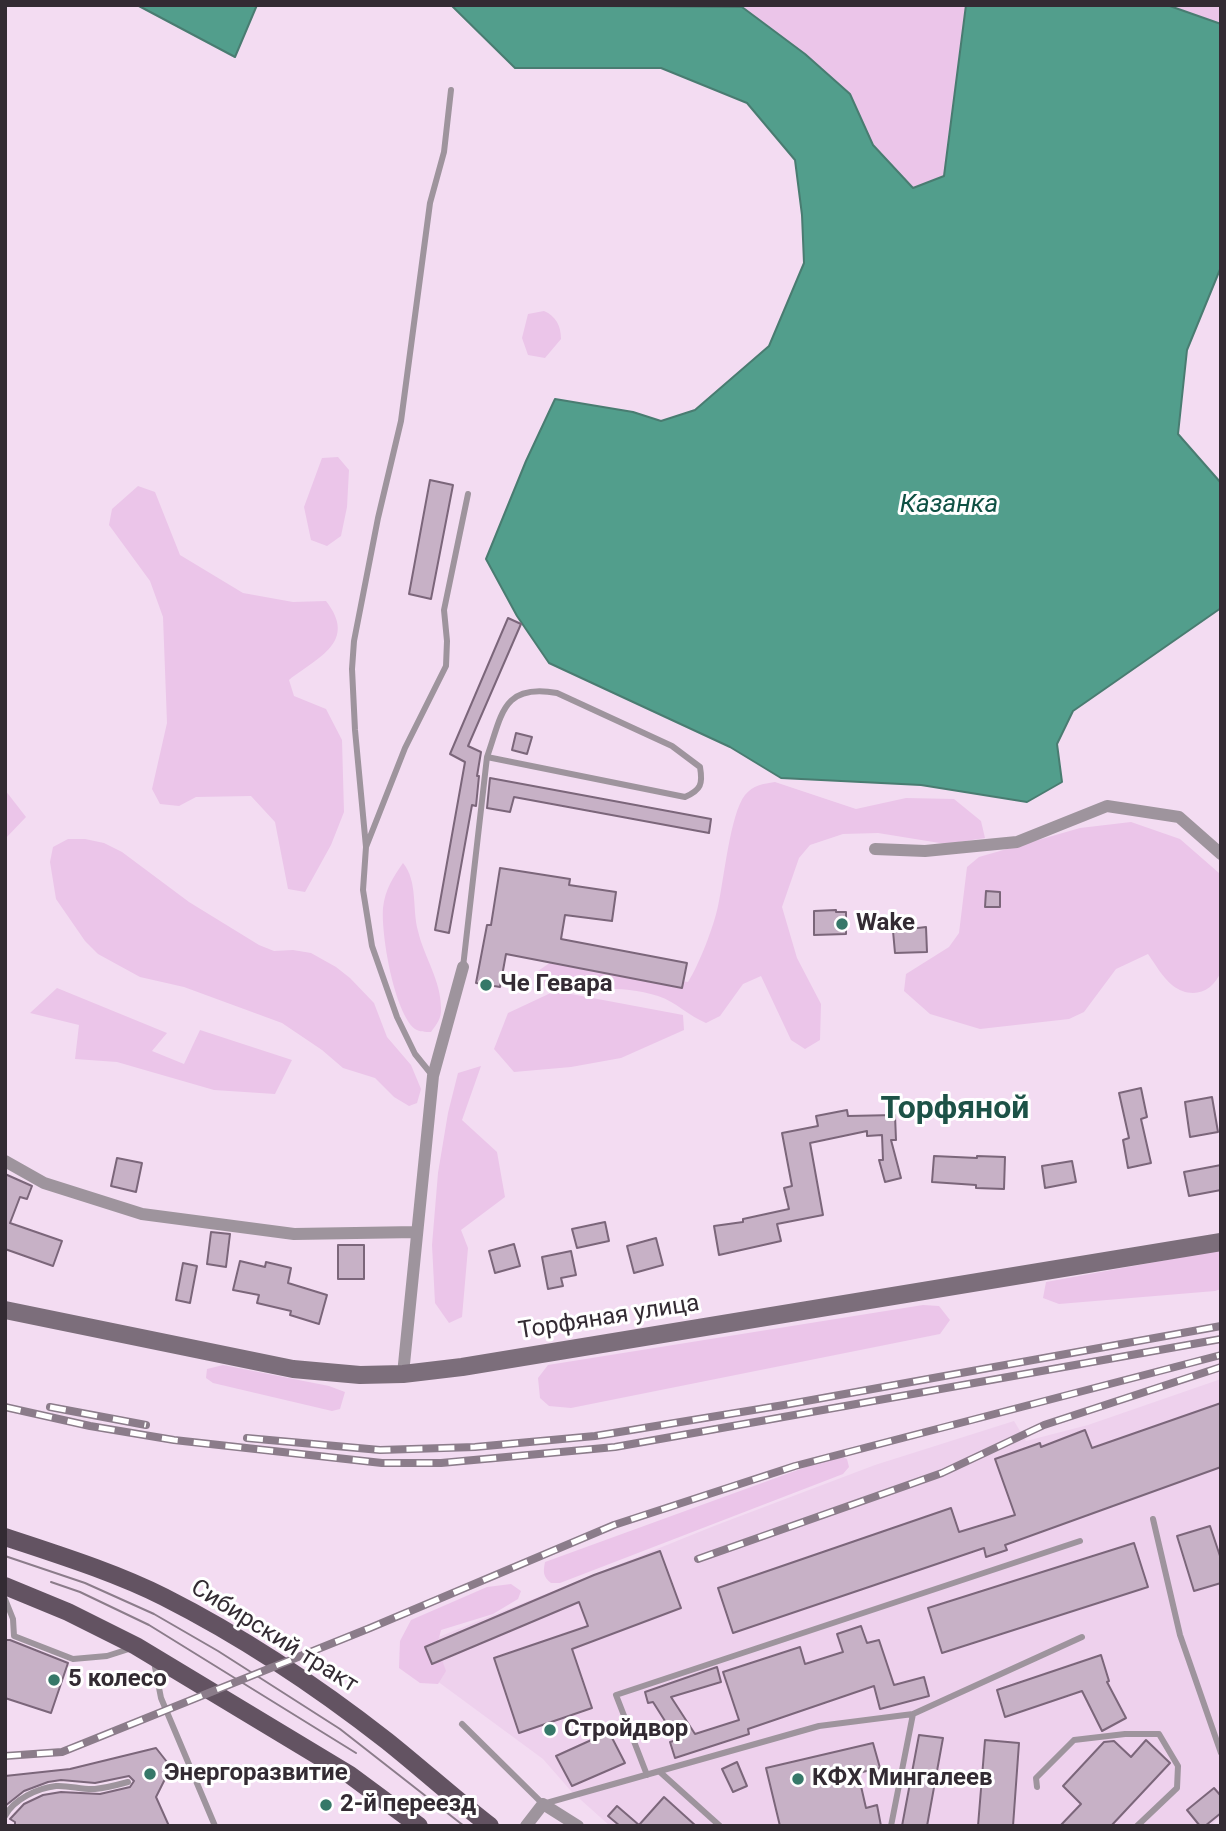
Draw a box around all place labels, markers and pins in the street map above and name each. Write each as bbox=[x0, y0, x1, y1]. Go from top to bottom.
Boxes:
place label: Wake bbox=[856, 910, 915, 938]
marker: Wake bbox=[834, 916, 850, 932]
place label: Че Гевара bbox=[500, 971, 613, 999]
marker: Че Гевара bbox=[478, 977, 494, 993]
place label: 5 колесо bbox=[68, 1666, 167, 1694]
marker: 5 колесо bbox=[46, 1672, 62, 1688]
place label: Стройдвор bbox=[564, 1716, 688, 1744]
marker: Стройдвор bbox=[542, 1722, 558, 1738]
place label: Энергоразвитие bbox=[164, 1760, 348, 1788]
place label: КФХ Мингалеев bbox=[812, 1765, 992, 1793]
marker: Энергоразвитие bbox=[142, 1766, 158, 1782]
marker: КФХ Мингалеев bbox=[790, 1771, 806, 1787]
place label: 2-й переезд bbox=[340, 1791, 476, 1819]
marker: 2-й переезд bbox=[318, 1797, 334, 1813]

